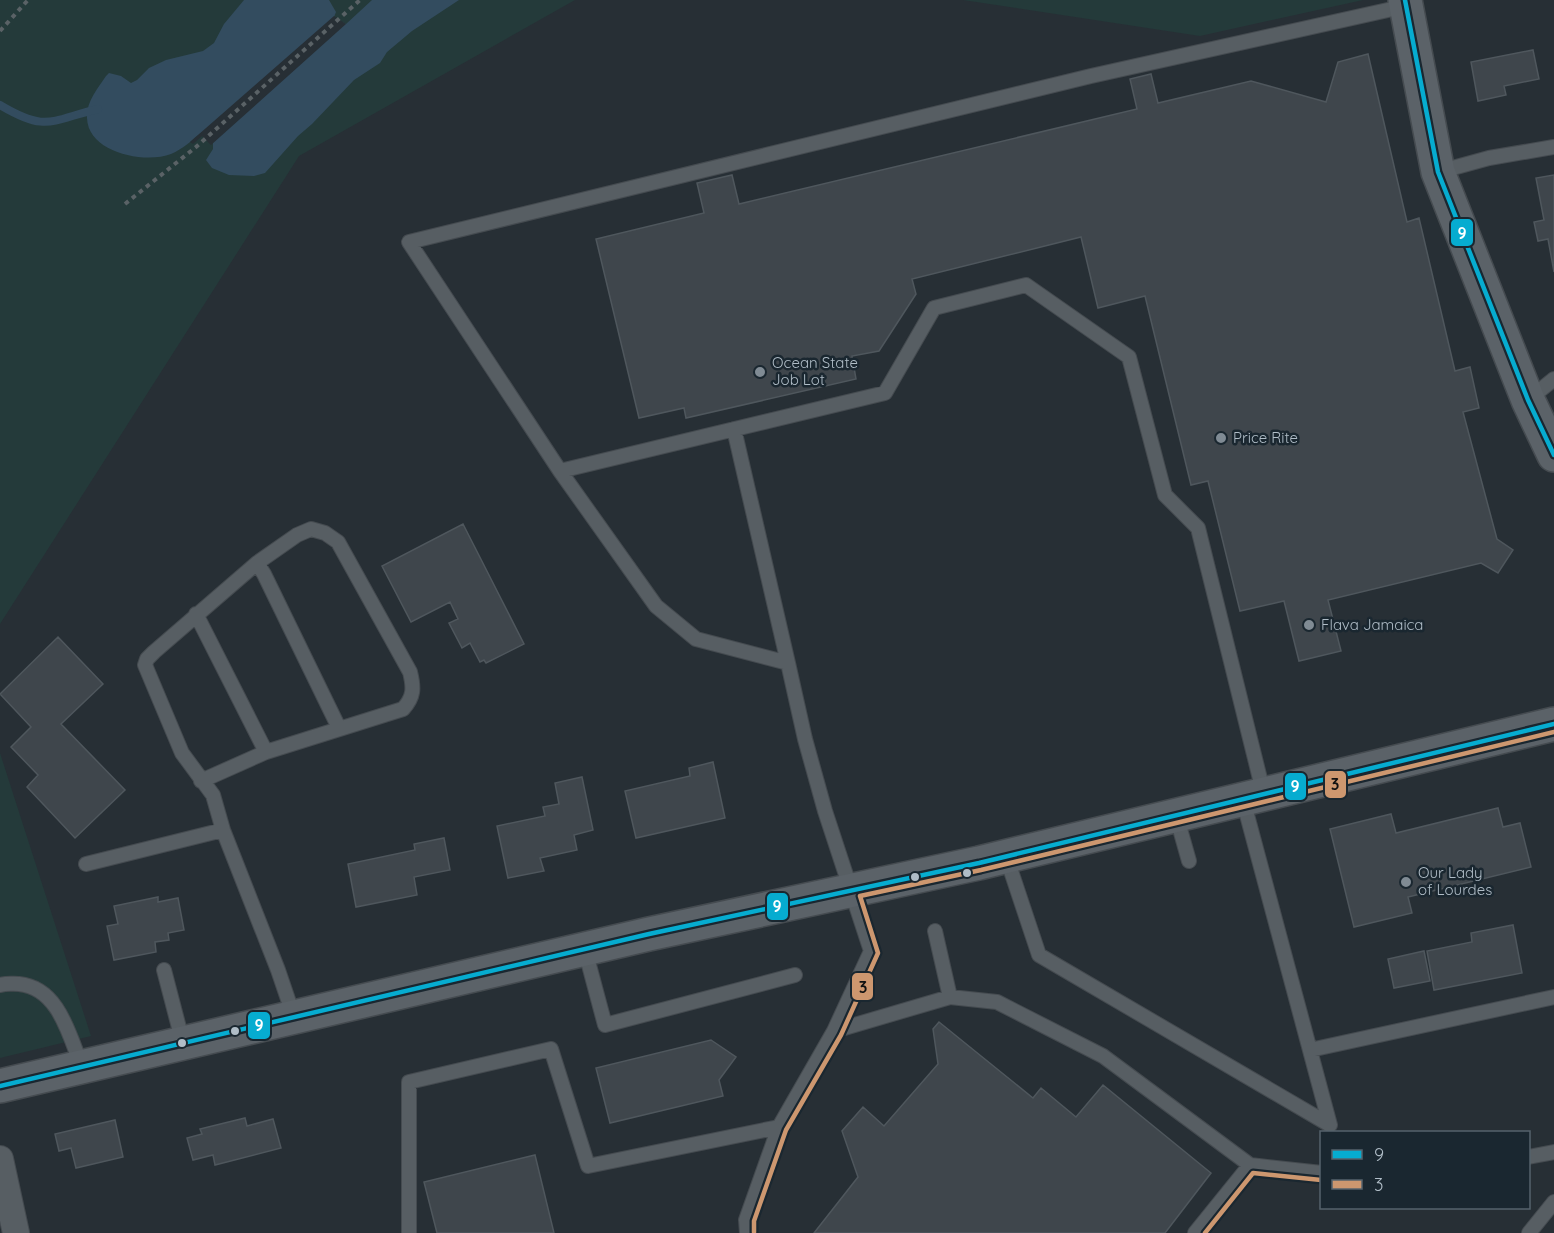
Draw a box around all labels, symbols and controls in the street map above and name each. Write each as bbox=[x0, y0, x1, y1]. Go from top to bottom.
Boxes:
line badge: 9 bbox=[1450, 218, 1474, 247]
text: 9 bbox=[1457, 223, 1467, 243]
place label: Ocean State Job Lot bbox=[772, 353, 858, 389]
marker: Ocean State Job Lot bbox=[753, 365, 767, 379]
place label: Price Rite bbox=[1233, 428, 1298, 447]
marker: Price Rite bbox=[1214, 431, 1228, 445]
place label: Flava Jamaica bbox=[1321, 615, 1423, 634]
marker: Flava Jamaica bbox=[1302, 618, 1316, 632]
line badge: 3 bbox=[1324, 770, 1347, 799]
line badge: 9 bbox=[1284, 772, 1307, 801]
text: 3 bbox=[1331, 774, 1339, 794]
text: 9 bbox=[1290, 776, 1300, 796]
place label: Our Lady of Lourdes bbox=[1418, 863, 1492, 899]
unlabelled marker bbox=[961, 867, 973, 879]
unlabelled marker bbox=[909, 871, 921, 883]
marker: Our Lady of Lourdes bbox=[1399, 875, 1413, 889]
line badge: 9 bbox=[766, 892, 789, 921]
text: 9 bbox=[772, 896, 782, 916]
line badge: 3 bbox=[851, 972, 874, 1001]
text: 3 bbox=[859, 977, 867, 997]
line badge: 9 bbox=[247, 1011, 271, 1040]
text: 9 bbox=[254, 1015, 264, 1035]
unlabelled marker bbox=[229, 1025, 241, 1037]
unlabelled marker bbox=[176, 1037, 188, 1049]
legend bbox=[1320, 1131, 1530, 1209]
text: 9 bbox=[1374, 1143, 1384, 1166]
text: 3 bbox=[1374, 1173, 1383, 1196]

